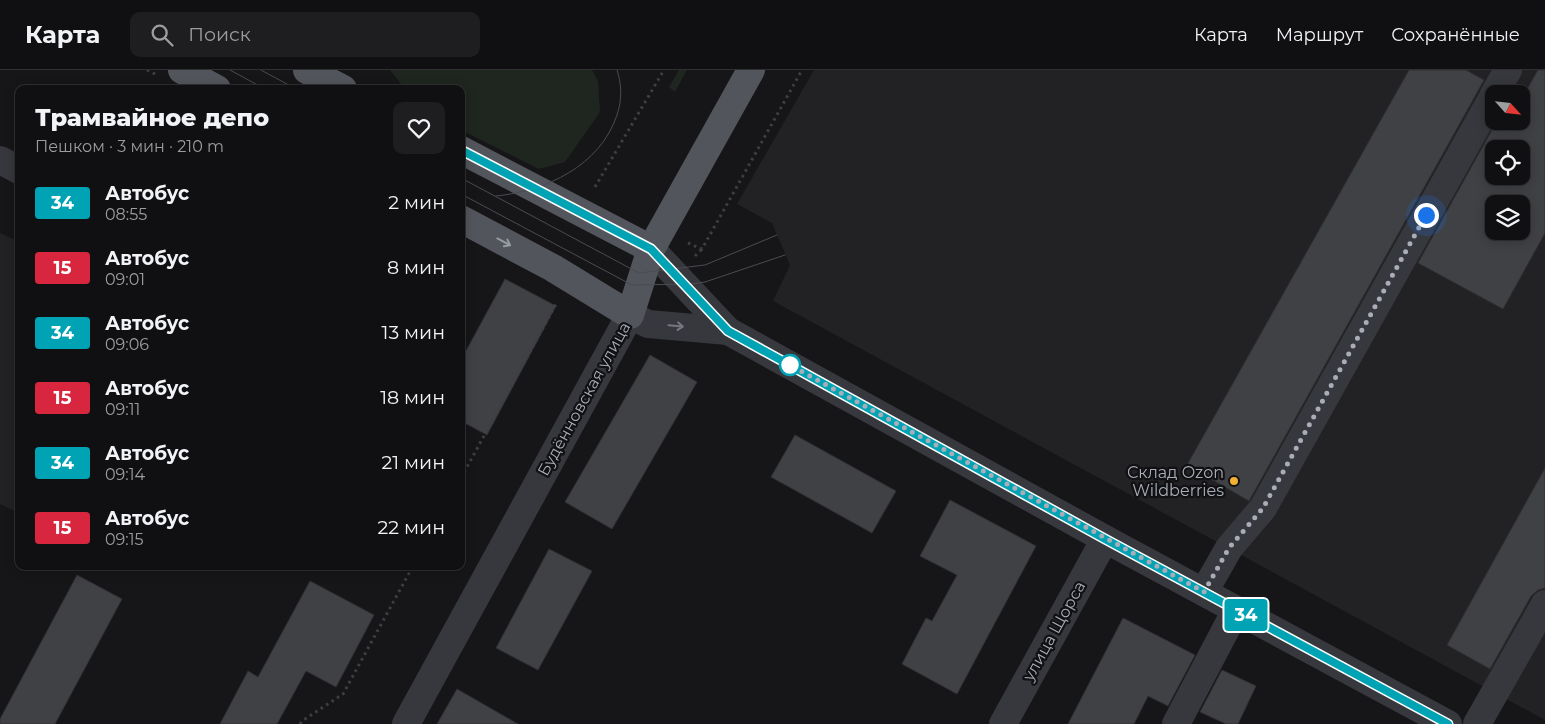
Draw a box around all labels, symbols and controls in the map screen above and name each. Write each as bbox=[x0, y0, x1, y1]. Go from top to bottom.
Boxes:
search box bbox=[130, 12, 480, 57]
text: Карта bbox=[25, 20, 100, 49]
icon: search bbox=[148, 21, 176, 49]
text: Поиск bbox=[188, 23, 251, 46]
text: Карта bbox=[1194, 24, 1248, 46]
text: Маршрут bbox=[1276, 24, 1363, 46]
text: Сохранённые bbox=[1391, 24, 1520, 46]
north arrow bbox=[1485, 85, 1530, 130]
map controls bbox=[1485, 85, 1530, 240]
button: heart bbox=[393, 102, 445, 154]
text: Трамвайное депо bbox=[35, 103, 269, 132]
text: Пешком · 3 мин · 210 m bbox=[35, 137, 224, 156]
button: locate bbox=[1485, 140, 1530, 185]
text: Автобус bbox=[105, 182, 189, 205]
text: 2 мин bbox=[388, 191, 445, 214]
text: 34 bbox=[51, 192, 74, 214]
button: layers bbox=[1485, 195, 1530, 240]
your location bbox=[1414, 203, 1439, 228]
text: 08:55 bbox=[105, 205, 147, 224]
one-way arrow bbox=[497, 237, 512, 247]
text: Автобус bbox=[105, 247, 189, 270]
text: 8 мин bbox=[387, 256, 445, 279]
text: 15 bbox=[54, 257, 71, 279]
text: 09:01 bbox=[105, 270, 145, 289]
text: Автобус bbox=[105, 312, 189, 335]
street label: Будённовская улица bbox=[534, 319, 634, 479]
text: 13 мин bbox=[382, 321, 445, 344]
one-way arrow bbox=[668, 321, 684, 331]
text: 34 bbox=[51, 322, 74, 344]
text: 09:06 bbox=[105, 335, 149, 354]
unlabelled marker bbox=[779, 354, 801, 376]
text: Автобус bbox=[105, 377, 189, 400]
text: 18 мин bbox=[380, 386, 445, 409]
text: 15 bbox=[54, 387, 71, 409]
text: 09:11 bbox=[105, 400, 140, 419]
text: Автобус bbox=[105, 442, 189, 465]
text: 21 мин bbox=[381, 451, 445, 474]
text: 34 bbox=[51, 452, 74, 474]
place label: Склад Ozon Wildberries bbox=[1127, 463, 1224, 500]
text: 09:14 bbox=[105, 465, 145, 484]
marker: Склад Ozon Wildberries bbox=[1228, 475, 1240, 487]
text: Автобус bbox=[105, 507, 189, 530]
text: 22 мин bbox=[378, 516, 445, 539]
text: 15 bbox=[54, 517, 71, 539]
text: 09:15 bbox=[105, 530, 144, 549]
street label: улица Щорса bbox=[1018, 578, 1089, 685]
line badge: 34 bbox=[1224, 599, 1268, 631]
text: 34 bbox=[1234, 604, 1258, 626]

